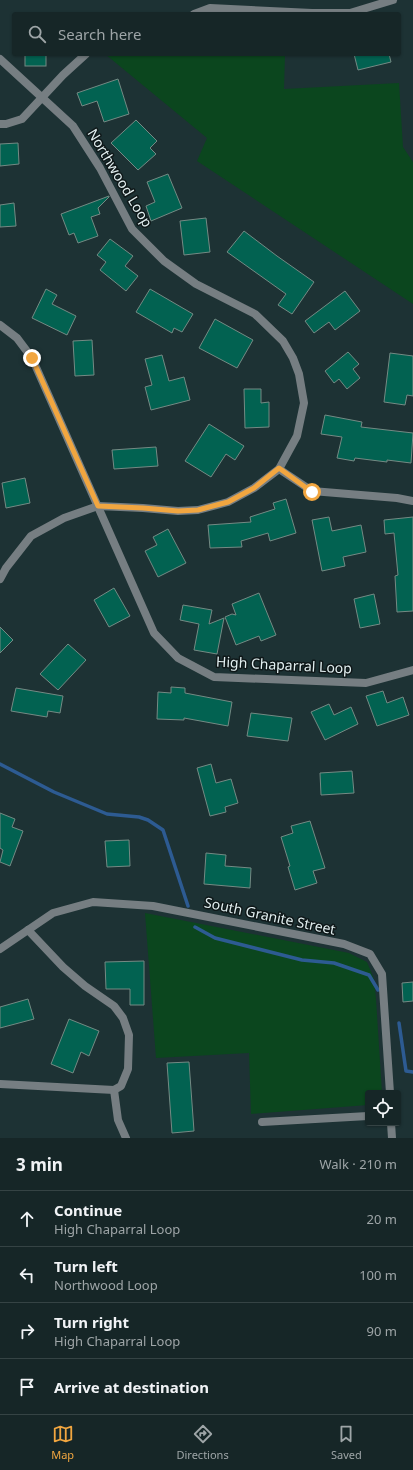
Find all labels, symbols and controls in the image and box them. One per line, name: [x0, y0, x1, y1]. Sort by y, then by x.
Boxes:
search box: [12, 12, 401, 56]
icon: search: [26, 23, 48, 45]
text: Search here: [58, 24, 141, 44]
street label: Northwood Loop: [84, 125, 157, 231]
route end: [23, 349, 41, 367]
route start: [303, 483, 321, 501]
street label: High Chaparral Loop: [216, 651, 352, 678]
street label: South Granite Street: [203, 892, 337, 939]
map controls: [365, 1090, 401, 1126]
button: locate: [365, 1090, 401, 1126]
text: 3 min: [16, 1153, 63, 1176]
text: Walk · 210 m: [319, 1155, 397, 1173]
text: Continue: [54, 1200, 122, 1220]
icon: ahead: [16, 1208, 38, 1230]
text: 20 m: [367, 1210, 397, 1228]
text: High Chaparral Loop: [54, 1220, 180, 1238]
text: Turn left: [54, 1256, 118, 1276]
icon: left: [16, 1264, 38, 1286]
text: 100 m: [359, 1266, 397, 1284]
text: Northwood Loop: [54, 1276, 158, 1294]
text: Turn right: [54, 1312, 129, 1332]
icon: right: [16, 1320, 38, 1342]
text: 90 m: [367, 1322, 397, 1340]
text: High Chaparral Loop: [54, 1332, 180, 1350]
icon: arrive: [16, 1376, 38, 1398]
text: Arrive at destination: [54, 1377, 209, 1397]
tab: Map: [51, 1423, 74, 1462]
tab: Directions: [176, 1423, 229, 1462]
tab: Saved: [331, 1423, 362, 1462]

